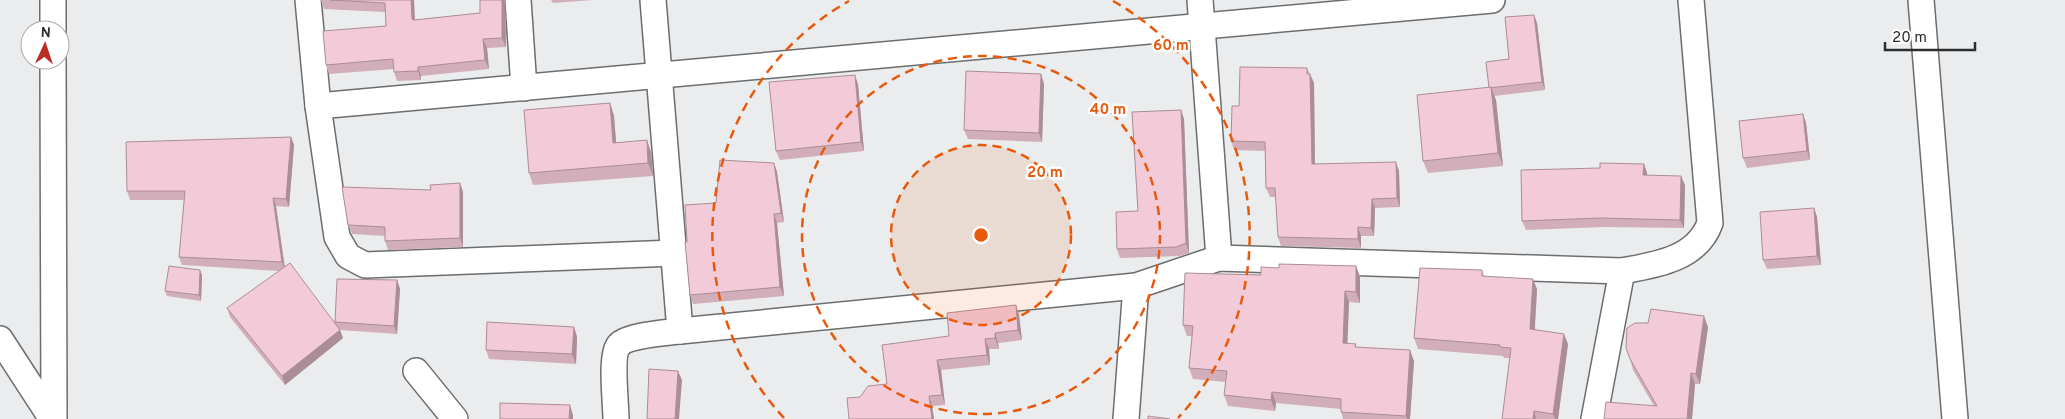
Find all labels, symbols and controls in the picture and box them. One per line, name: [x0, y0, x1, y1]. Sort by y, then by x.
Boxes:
north arrow: [20, 20, 70, 70]
scale bar: [1885, 20, 1975, 52]
text: N: [40, 25, 51, 42]
text: 20 m: [1892, 29, 1927, 48]
text: 60 m: [1153, 37, 1189, 56]
text: 40 m: [1090, 101, 1126, 120]
text: 20 m: [1027, 164, 1063, 183]
centre of rings: [972, 226, 990, 244]

